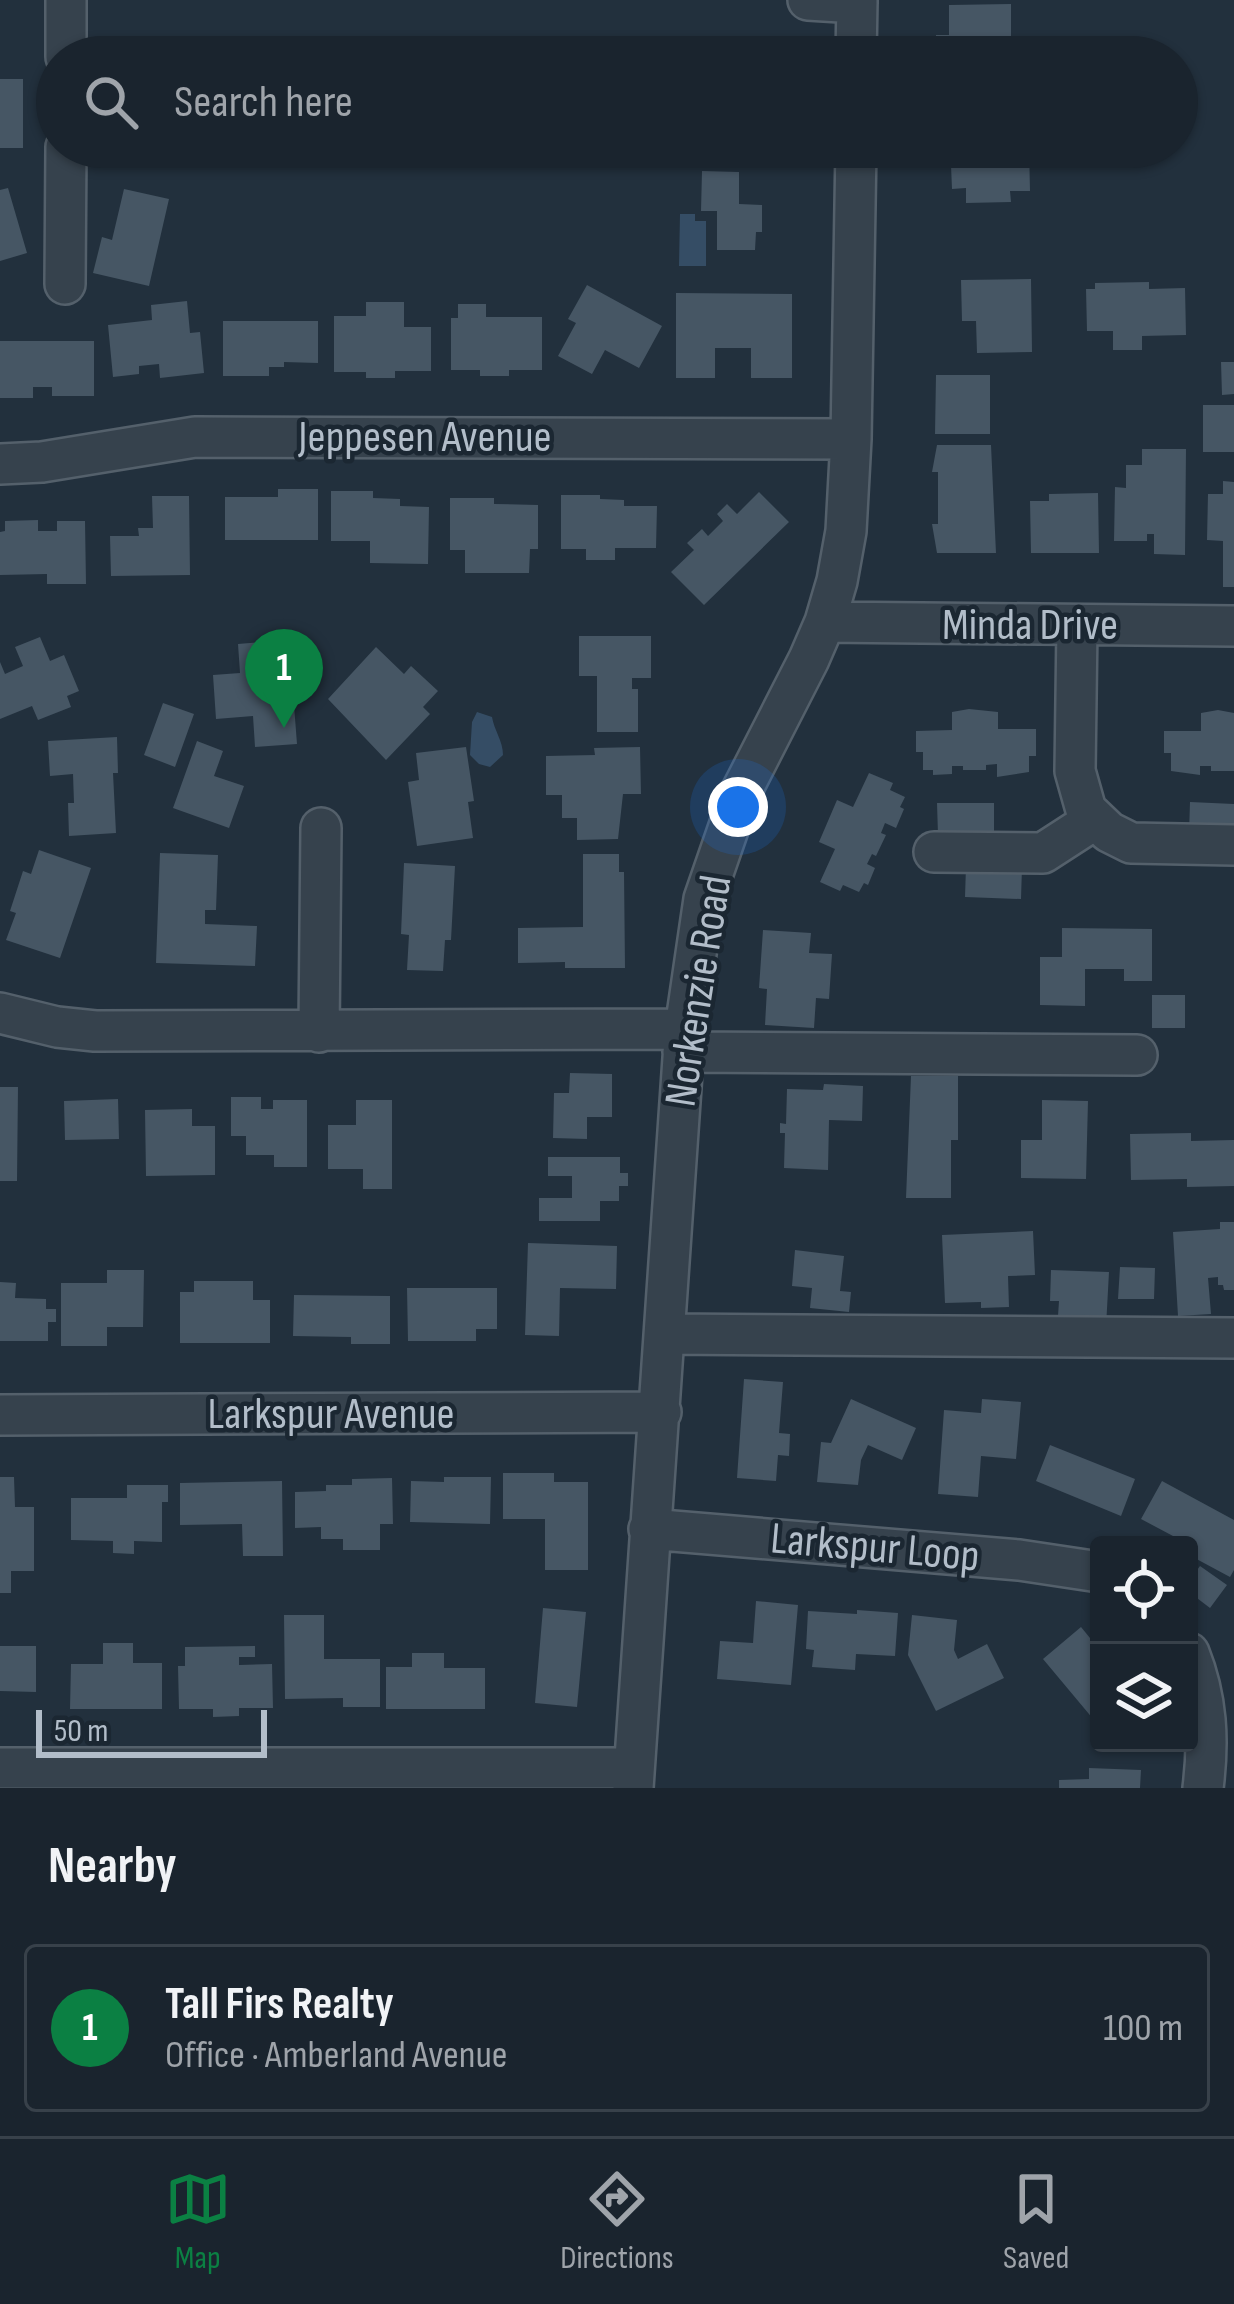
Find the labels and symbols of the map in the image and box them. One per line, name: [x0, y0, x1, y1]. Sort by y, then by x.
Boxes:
street label: Jeppesen Avenue: [297, 410, 552, 465]
street label: Minda Drive: [942, 598, 1118, 653]
pin: 1: [245, 629, 323, 728]
your location: [708, 777, 768, 837]
street label: Norkenzie Road: [654, 872, 744, 1110]
street label: Larkspur Avenue: [207, 1387, 455, 1442]
street label: Larkspur Loop: [768, 1511, 982, 1585]
scale bar: [36, 1704, 267, 1757]

